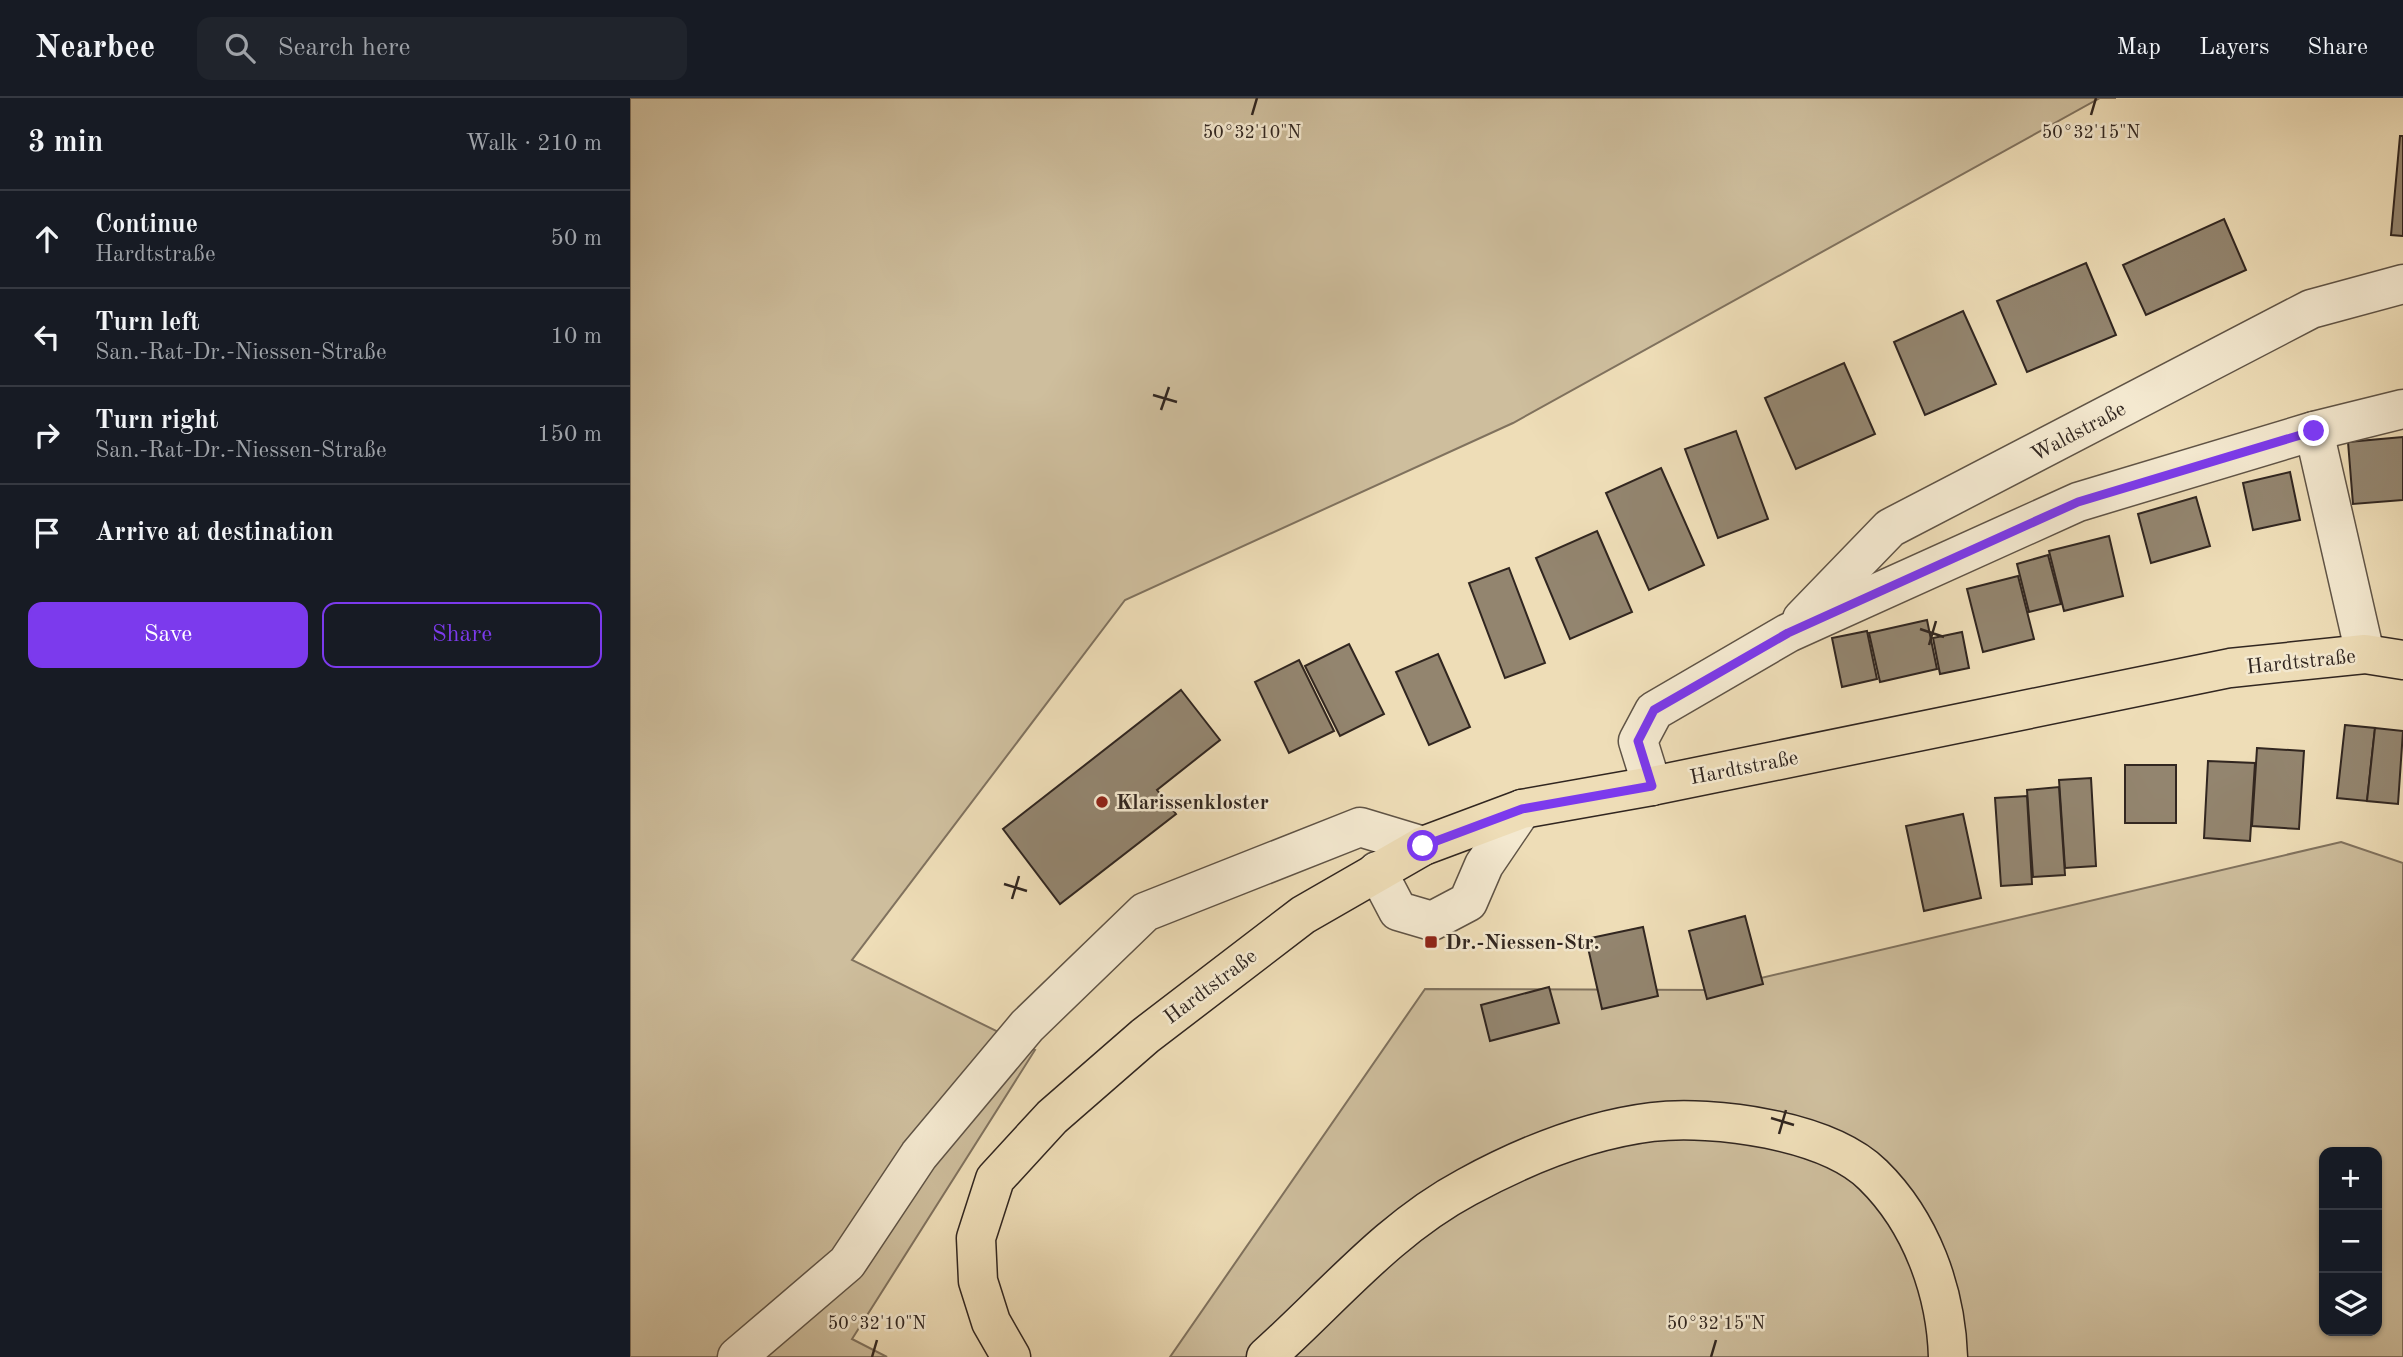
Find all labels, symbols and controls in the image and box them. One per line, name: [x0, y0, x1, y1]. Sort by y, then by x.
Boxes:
search box: [197, 17, 687, 80]
icon: search: [221, 29, 259, 67]
text: Nearbee: [35, 32, 155, 65]
text: Search here: [277, 35, 411, 61]
text: Map: [2117, 36, 2161, 60]
text: Layers: [2199, 36, 2269, 60]
text: Share: [2307, 36, 2368, 60]
text: 50°32'10"N: [1203, 124, 1301, 142]
text: 50°32'15"N: [2042, 124, 2140, 142]
text: 3 min: [28, 128, 103, 158]
text: Walk · 210 m: [466, 132, 602, 155]
text: Continue: [95, 212, 198, 238]
icon: ahead: [28, 220, 66, 258]
text: 50 m: [551, 227, 602, 250]
text: Hardtstraße: [95, 243, 215, 266]
text: Turn left: [95, 310, 200, 336]
icon: left: [28, 318, 66, 356]
text: 10 m: [551, 325, 602, 348]
text: San.-Rat-Dr.-Niessen-Straße: [95, 341, 386, 364]
street label: Waldstraße: [2028, 399, 2130, 466]
text: Turn right: [95, 408, 218, 434]
route end: [2298, 415, 2329, 446]
icon: right: [28, 416, 66, 454]
text: 150 m: [537, 423, 602, 446]
text: San.-Rat-Dr.-Niessen-Straße: [95, 439, 386, 462]
icon: arrive: [28, 514, 66, 552]
text: Arrive at destination: [95, 520, 334, 546]
button: Save: [28, 602, 308, 668]
button: Share: [322, 602, 602, 668]
street label: Hardtstraße: [2245, 646, 2357, 679]
street label: Hardtstraße: [1688, 748, 1800, 789]
place label: Klarissenkloster: [1116, 793, 1269, 814]
marker: Klarissenkloster: [1094, 794, 1110, 810]
route start: [1407, 830, 1438, 861]
place label: Dr.-Niessen-Str.: [1445, 933, 1600, 954]
marker: Dr.-Niessen-Str.: [1423, 934, 1439, 950]
street label: Hardtstraße: [1161, 946, 1261, 1029]
map controls: [2319, 1147, 2382, 1336]
button: +: [2319, 1147, 2382, 1210]
button: −: [2319, 1210, 2382, 1273]
button: layers: [2319, 1273, 2382, 1336]
text: 50°32'10"N: [828, 1315, 926, 1333]
text: 50°32'15"N: [1667, 1315, 1765, 1333]

